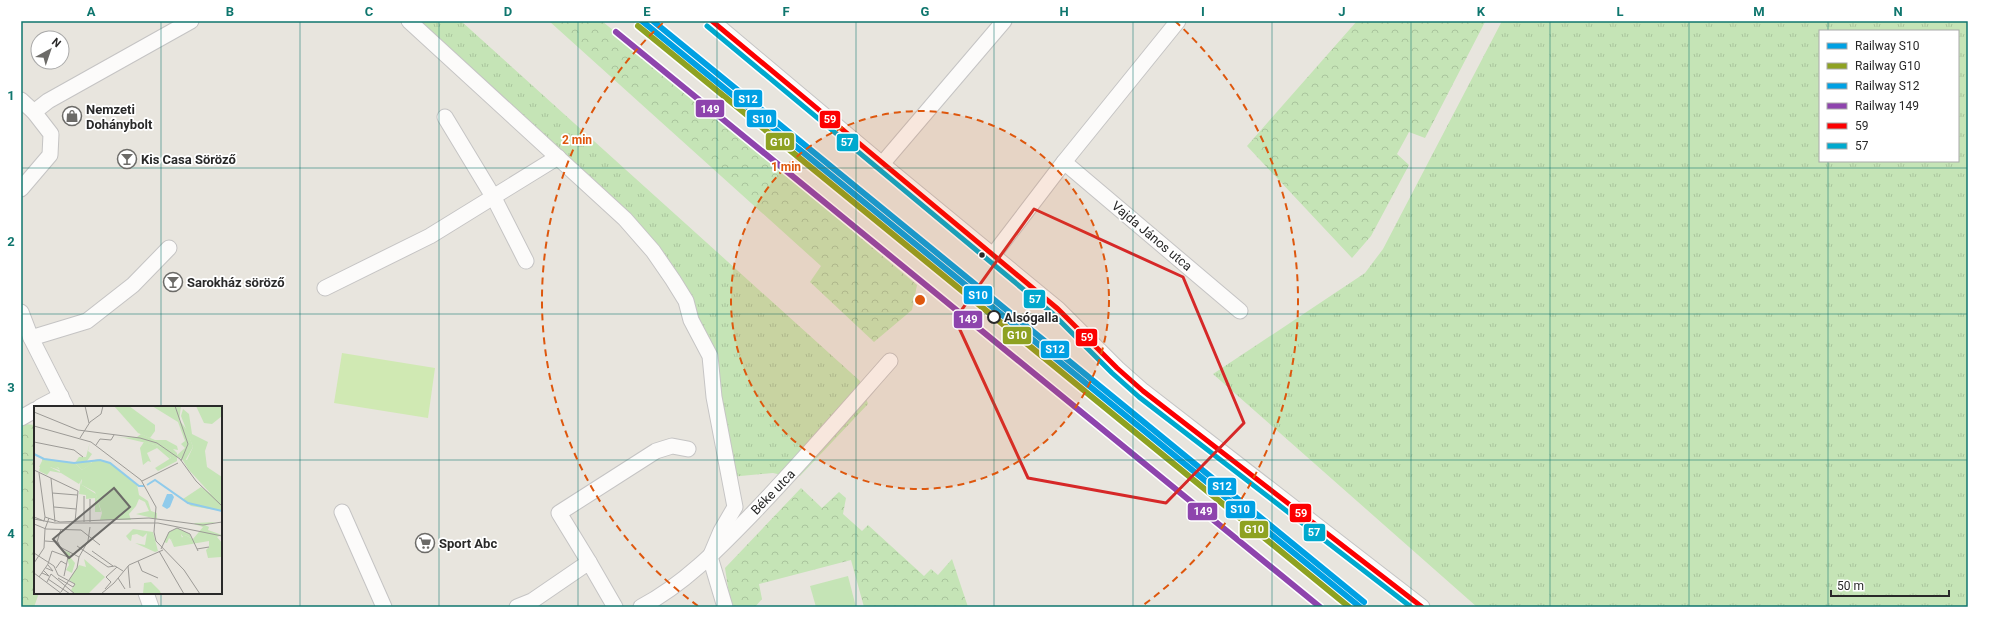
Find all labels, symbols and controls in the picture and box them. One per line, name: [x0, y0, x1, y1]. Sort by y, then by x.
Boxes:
text: A: [87, 4, 96, 19]
text: B: [226, 4, 234, 19]
text: C: [365, 4, 374, 19]
text: D: [504, 4, 512, 19]
text: E: [643, 4, 651, 19]
text: F: [782, 4, 790, 19]
text: G: [921, 4, 930, 19]
text: H: [1059, 4, 1069, 19]
text: I: [1201, 4, 1205, 19]
text: J: [1338, 4, 1346, 19]
text: K: [1477, 4, 1486, 19]
text: L: [1616, 4, 1624, 19]
text: M: [1753, 4, 1765, 19]
text: N: [1893, 4, 1903, 19]
north arrow: [30, 30, 70, 70]
legend: [1819, 30, 1959, 162]
text: N: [49, 35, 63, 50]
text: Railway S10: [1855, 39, 1920, 53]
text: Railway G10: [1855, 59, 1921, 73]
text: Railway S12: [1855, 79, 1920, 93]
text: 1: [7, 88, 15, 103]
line badge: S12: [733, 89, 763, 108]
text: S12: [738, 93, 758, 106]
line badge: 149: [695, 99, 725, 118]
text: Railway 149: [1855, 99, 1919, 113]
place label: Nemzeti Dohánybolt: [86, 102, 153, 132]
text: 149: [701, 103, 719, 116]
shop icon: Nemzeti Dohánybolt: [61, 105, 83, 127]
line badge: S10: [746, 109, 777, 128]
line badge: 59: [819, 110, 841, 129]
text: S10: [752, 113, 772, 126]
text: 59: [824, 113, 836, 126]
text: 59: [1855, 119, 1869, 133]
line badge: G10: [765, 132, 795, 151]
text: 2 min: [562, 133, 592, 147]
line badge: 57: [836, 133, 859, 152]
text: G10: [770, 136, 790, 149]
text: 57: [841, 136, 853, 149]
text: 57: [1855, 139, 1869, 153]
bar icon: Kis Casa Söröző: [116, 148, 138, 170]
place label: Kis Casa Söröző: [141, 152, 237, 167]
text: 1 min: [771, 160, 801, 174]
street label: Vajda János utca: [1109, 198, 1195, 274]
text: 2: [7, 234, 15, 249]
unlabelled marker: [977, 250, 987, 260]
bar icon: Sarokház söröző: [162, 271, 184, 293]
place label: Sarokház söröző: [187, 275, 285, 290]
line badge: S10: [963, 285, 993, 305]
text: S10: [968, 289, 988, 302]
line badge: 57: [1023, 289, 1046, 309]
centre of rings: [913, 293, 927, 307]
text: 57: [1029, 293, 1041, 306]
line badge: 149: [953, 310, 983, 329]
marker: Alsógalla: [987, 310, 1001, 324]
place label: Alsógalla: [1004, 310, 1058, 325]
text: 149: [959, 313, 977, 326]
line badge: G10: [1002, 326, 1032, 345]
line badge: 59: [1075, 328, 1098, 347]
text: G10: [1007, 329, 1027, 342]
text: 59: [1081, 331, 1093, 344]
line badge: S12: [1040, 340, 1070, 359]
text: S12: [1045, 343, 1065, 356]
text: 3: [7, 380, 15, 395]
inset map: [34, 406, 222, 594]
street label: Béke utca: [748, 466, 798, 518]
line badge: S12: [1207, 477, 1237, 496]
text: S12: [1212, 480, 1232, 493]
line badge: S10: [1225, 500, 1256, 519]
line badge: 149: [1187, 502, 1218, 521]
text: S10: [1230, 503, 1250, 516]
line badge: 59: [1289, 503, 1312, 523]
text: 149: [1194, 505, 1212, 518]
text: 59: [1295, 507, 1307, 520]
line badge: G10: [1239, 520, 1269, 539]
text: G10: [1244, 523, 1264, 536]
line badge: 57: [1303, 523, 1326, 542]
text: 4: [7, 526, 15, 541]
text: 57: [1308, 526, 1320, 539]
supermarket icon: Sport Abc: [414, 532, 436, 554]
place label: Sport Abc: [439, 536, 497, 551]
scale bar: [1831, 572, 1949, 598]
text: 50 m: [1837, 579, 1864, 593]

